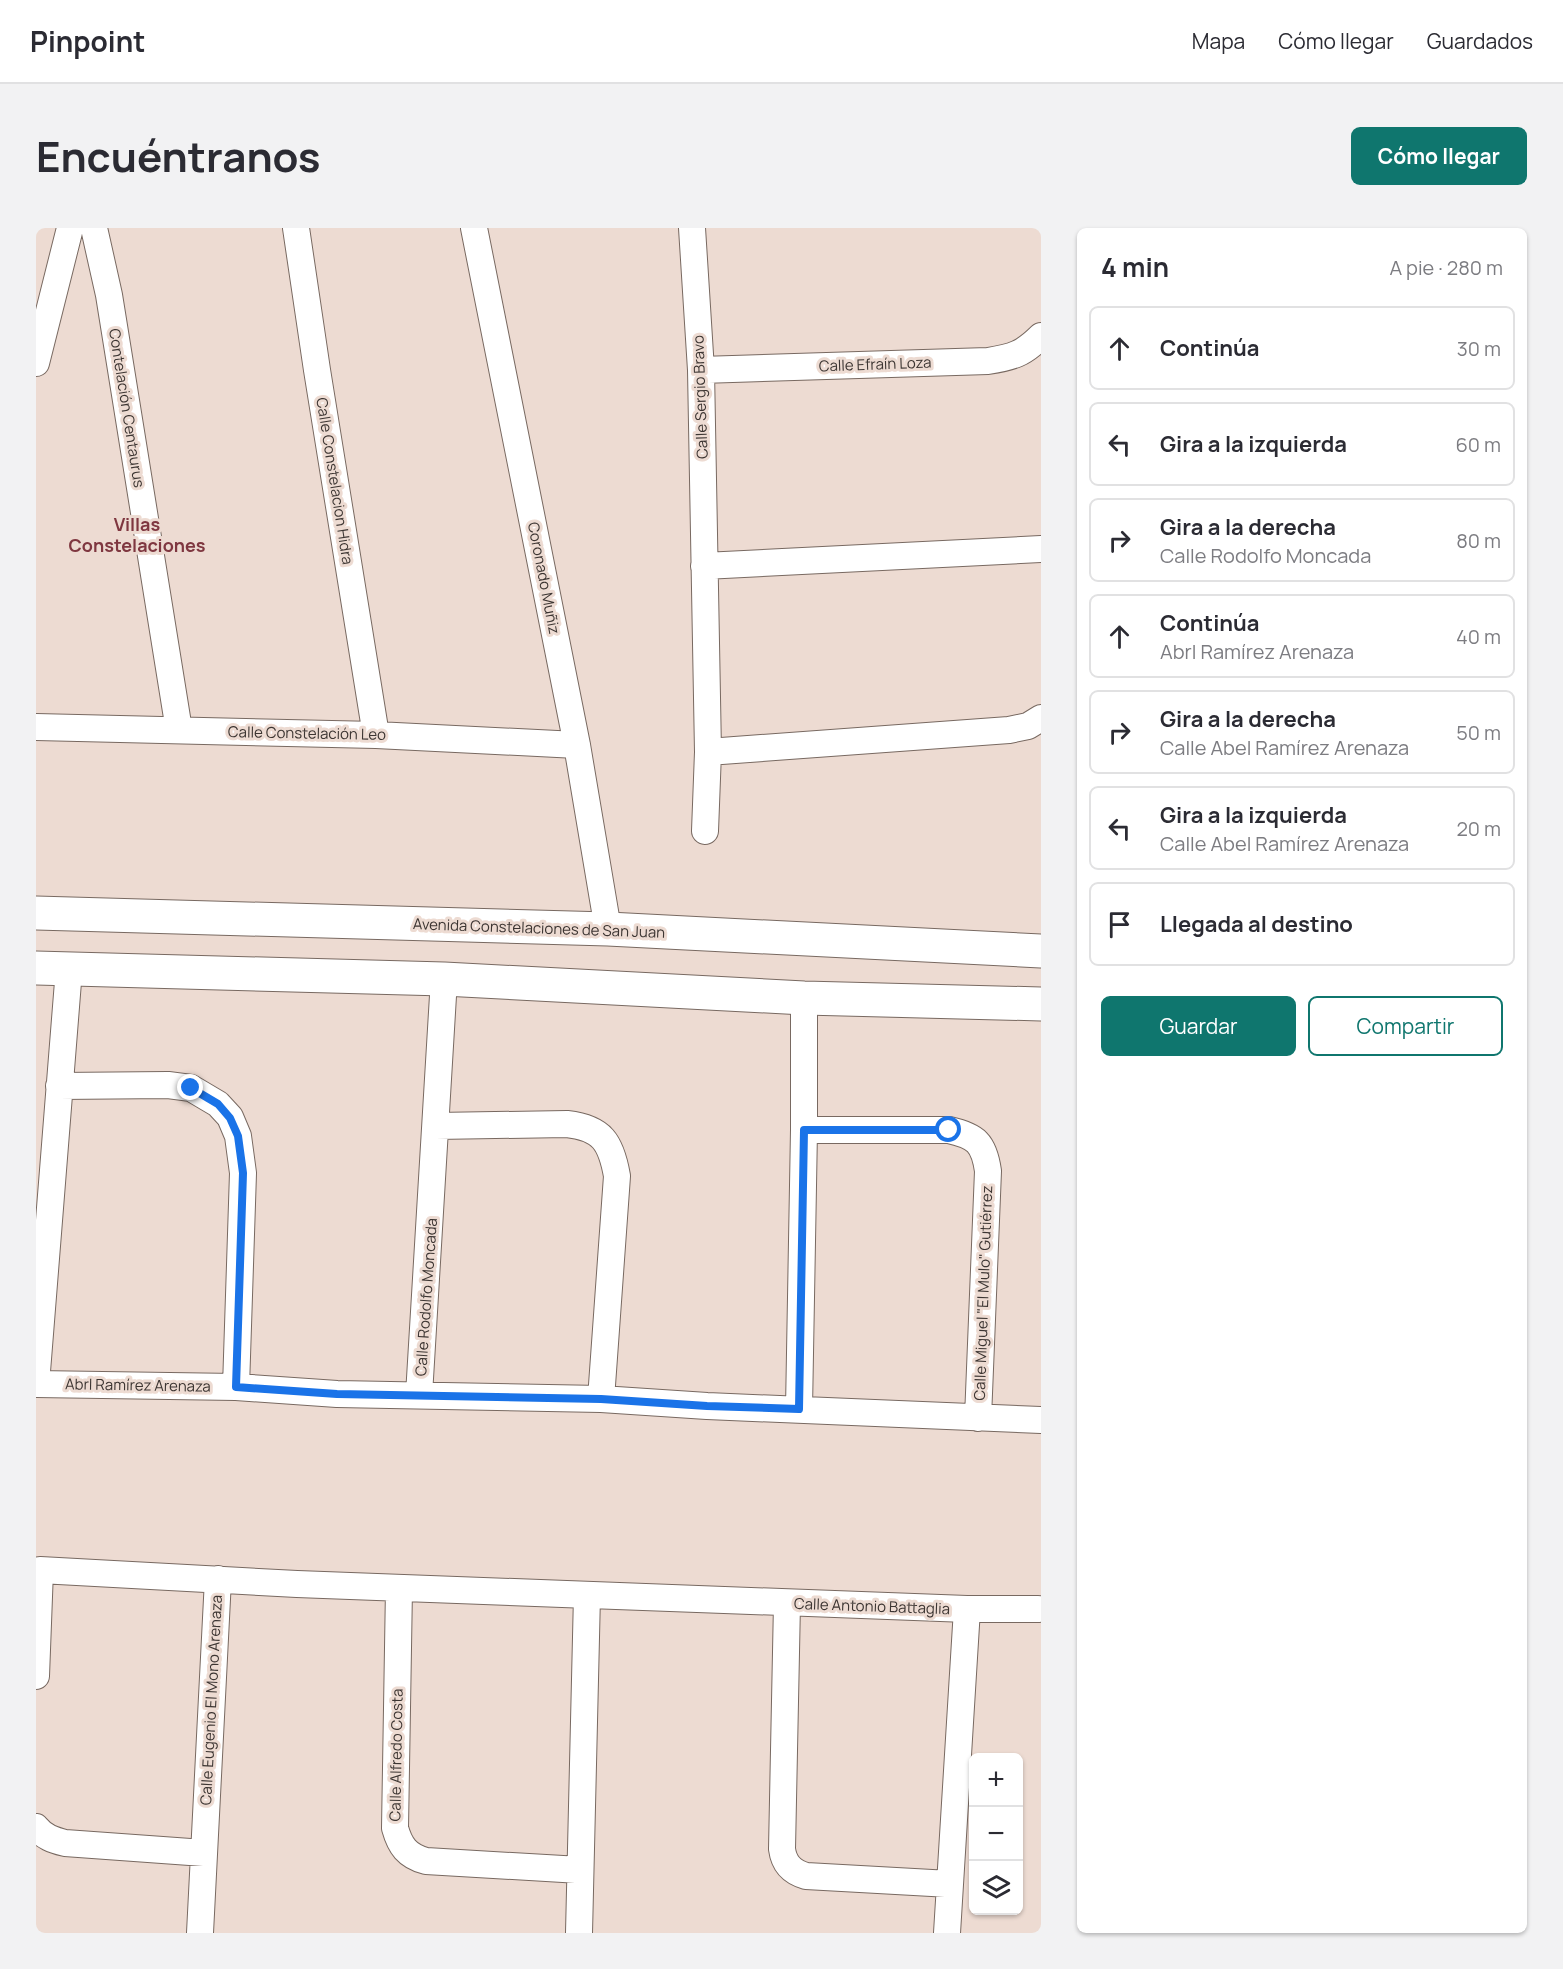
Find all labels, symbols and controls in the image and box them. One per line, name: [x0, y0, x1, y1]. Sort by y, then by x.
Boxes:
text: Pinpoint: [30, 22, 145, 60]
text: Mapa: [1192, 27, 1245, 55]
text: Cómo llegar: [1278, 27, 1394, 55]
text: Guardados: [1427, 27, 1533, 55]
text: Encuéntranos: [36, 127, 321, 185]
button: Cómo llegar: [1351, 127, 1527, 185]
text: 4 min: [1101, 249, 1169, 285]
text: A pie · 280 m: [1389, 254, 1503, 281]
street label: Contelación Centaurus: [104, 327, 150, 489]
icon: ahead: [1103, 332, 1136, 365]
text: Continúa: [1160, 333, 1260, 363]
street label: Calle Sergio Bravo: [687, 335, 713, 459]
text: 30 m: [1457, 335, 1501, 362]
street label: Calle Efraín Loza: [818, 352, 932, 376]
street label: Calle Constelacion Hidra: [311, 396, 359, 566]
icon: left: [1103, 428, 1136, 461]
text: Gira a la izquierda: [1160, 429, 1347, 459]
text: 60 m: [1455, 431, 1501, 458]
district label: Villas Constelaciones: [69, 512, 206, 557]
text: Gira a la derecha: [1160, 512, 1336, 542]
street label: Coronado Muñiz: [523, 520, 565, 636]
icon: right: [1103, 524, 1136, 557]
text: 80 m: [1456, 527, 1501, 554]
text: Calle Rodolfo Moncada: [1160, 542, 1371, 569]
text: Continúa: [1160, 608, 1260, 638]
icon: ahead: [1103, 620, 1136, 653]
text: 40 m: [1456, 623, 1501, 650]
text: Abrl Ramírez Arenaza: [1160, 638, 1354, 665]
text: Gira a la derecha: [1160, 704, 1336, 734]
icon: right: [1103, 716, 1136, 749]
text: 50 m: [1456, 719, 1501, 746]
street label: Calle Constelación Leo: [228, 721, 386, 745]
text: Calle Abel Ramírez Arenaza: [1160, 734, 1409, 761]
text: Gira a la izquierda: [1160, 800, 1347, 830]
icon: left: [1103, 812, 1136, 845]
text: 20 m: [1456, 815, 1501, 842]
text: Calle Abel Ramírez Arenaza: [1160, 830, 1409, 857]
icon: arrive: [1103, 908, 1136, 941]
text: Llegada al destino: [1160, 909, 1353, 939]
street label: Avenida Constelaciones de San Juan: [413, 913, 666, 943]
button: Guardar: [1101, 996, 1296, 1056]
button: Compartir: [1308, 996, 1503, 1056]
route end: [177, 1074, 203, 1100]
route start: [935, 1116, 961, 1142]
street label: Calle Miguel "El Mulo" Gutiérrez: [969, 1185, 997, 1401]
street label: Calle Rodolfo Moncada: [410, 1217, 442, 1377]
street label: Abrl Ramírez Arenaza: [65, 1373, 211, 1397]
street label: Calle Antonio Battaglia: [794, 1593, 950, 1619]
street label: Calle Eugenio El Mono Arenaza: [195, 1594, 227, 1806]
street label: Calle Alfredo Costa: [384, 1688, 408, 1822]
map controls: [969, 1753, 1023, 1915]
button: +: [969, 1753, 1023, 1807]
button: −: [969, 1807, 1023, 1861]
button: layers: [969, 1861, 1023, 1915]

